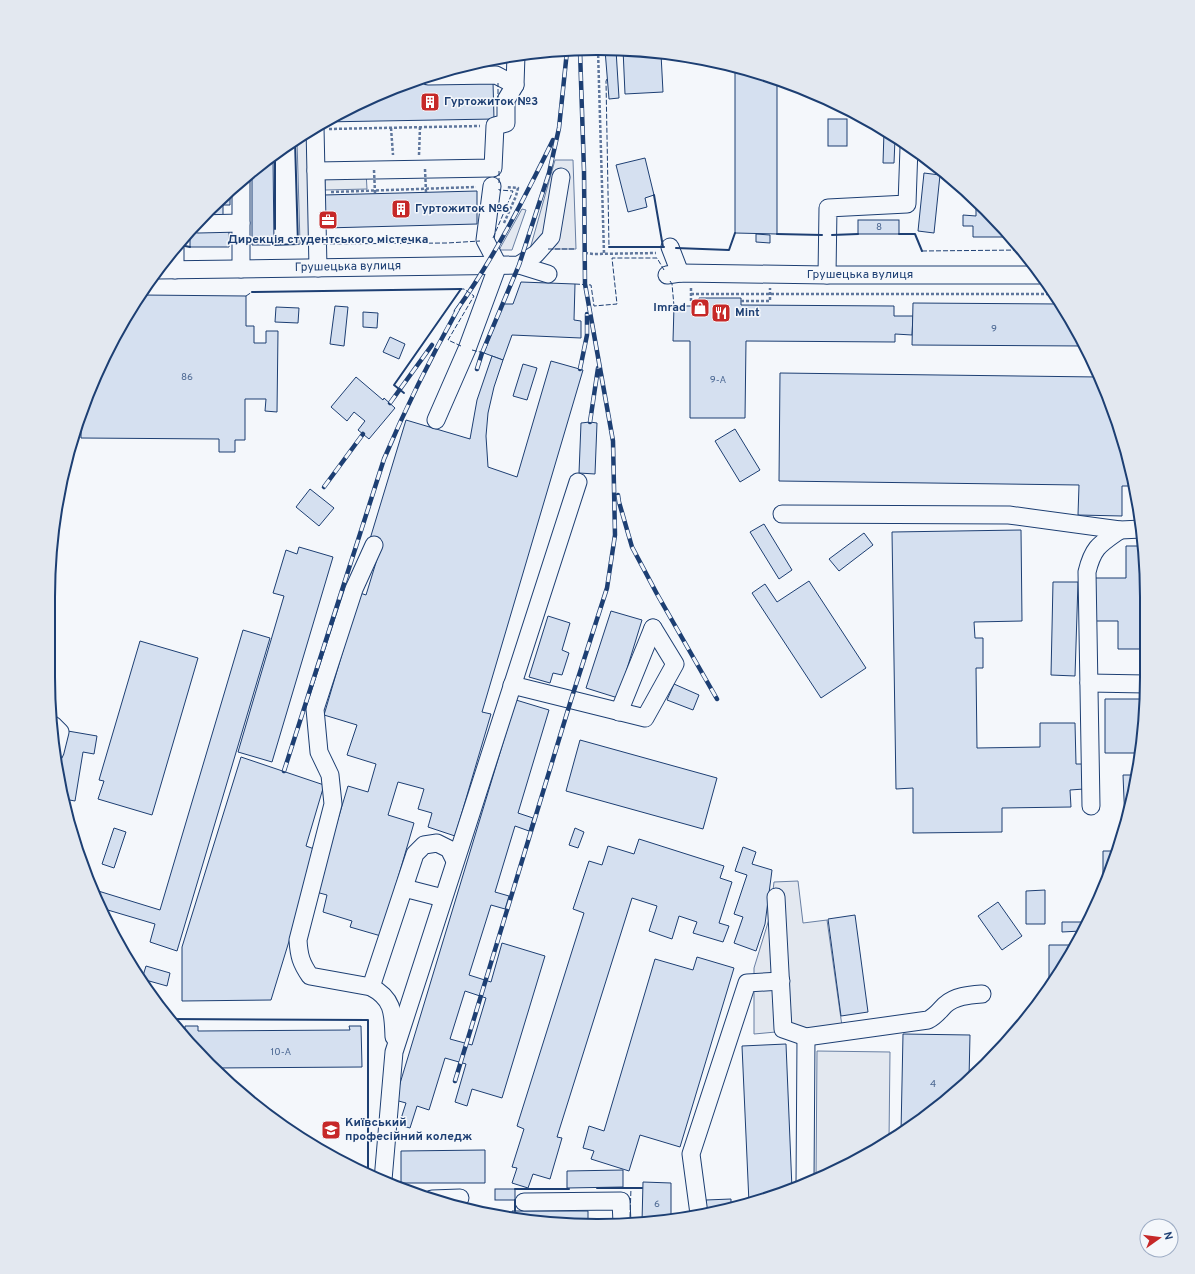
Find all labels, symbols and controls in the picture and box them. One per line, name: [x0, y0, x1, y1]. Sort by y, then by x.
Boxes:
building icon: Гуртожиток №3: [419, 91, 441, 113]
place label: Гуртожиток №3: [444, 94, 538, 110]
building icon: Гуртожиток №6: [390, 198, 412, 220]
place label: Гуртожиток №6: [415, 201, 509, 217]
office icon: Дирекція студентського містечка: [317, 209, 339, 231]
house number: 8: [876, 221, 882, 234]
place label: Дирекція студентського містечка: [228, 232, 428, 248]
street label: Грушецька вулиця: [295, 258, 401, 276]
street label: Грушецька вулиця: [807, 267, 913, 283]
shop icon: Imrad: [689, 297, 711, 319]
place label: Imrad: [653, 300, 686, 316]
restaurant icon: Mint: [710, 302, 732, 324]
place label: Mint: [735, 305, 760, 321]
house number: 9: [991, 323, 997, 336]
house number: 86: [181, 371, 193, 384]
house number: 9-А: [710, 374, 727, 387]
house number: 10-А: [271, 1046, 292, 1059]
house number: 4: [930, 1078, 936, 1091]
place label: Київський професійний коледж: [345, 1115, 472, 1145]
school or university icon: Київський професійний коледж: [320, 1119, 342, 1141]
house number: 6: [654, 1198, 660, 1211]
north arrow: [1139, 1218, 1179, 1258]
text: N: [1160, 1230, 1175, 1241]

